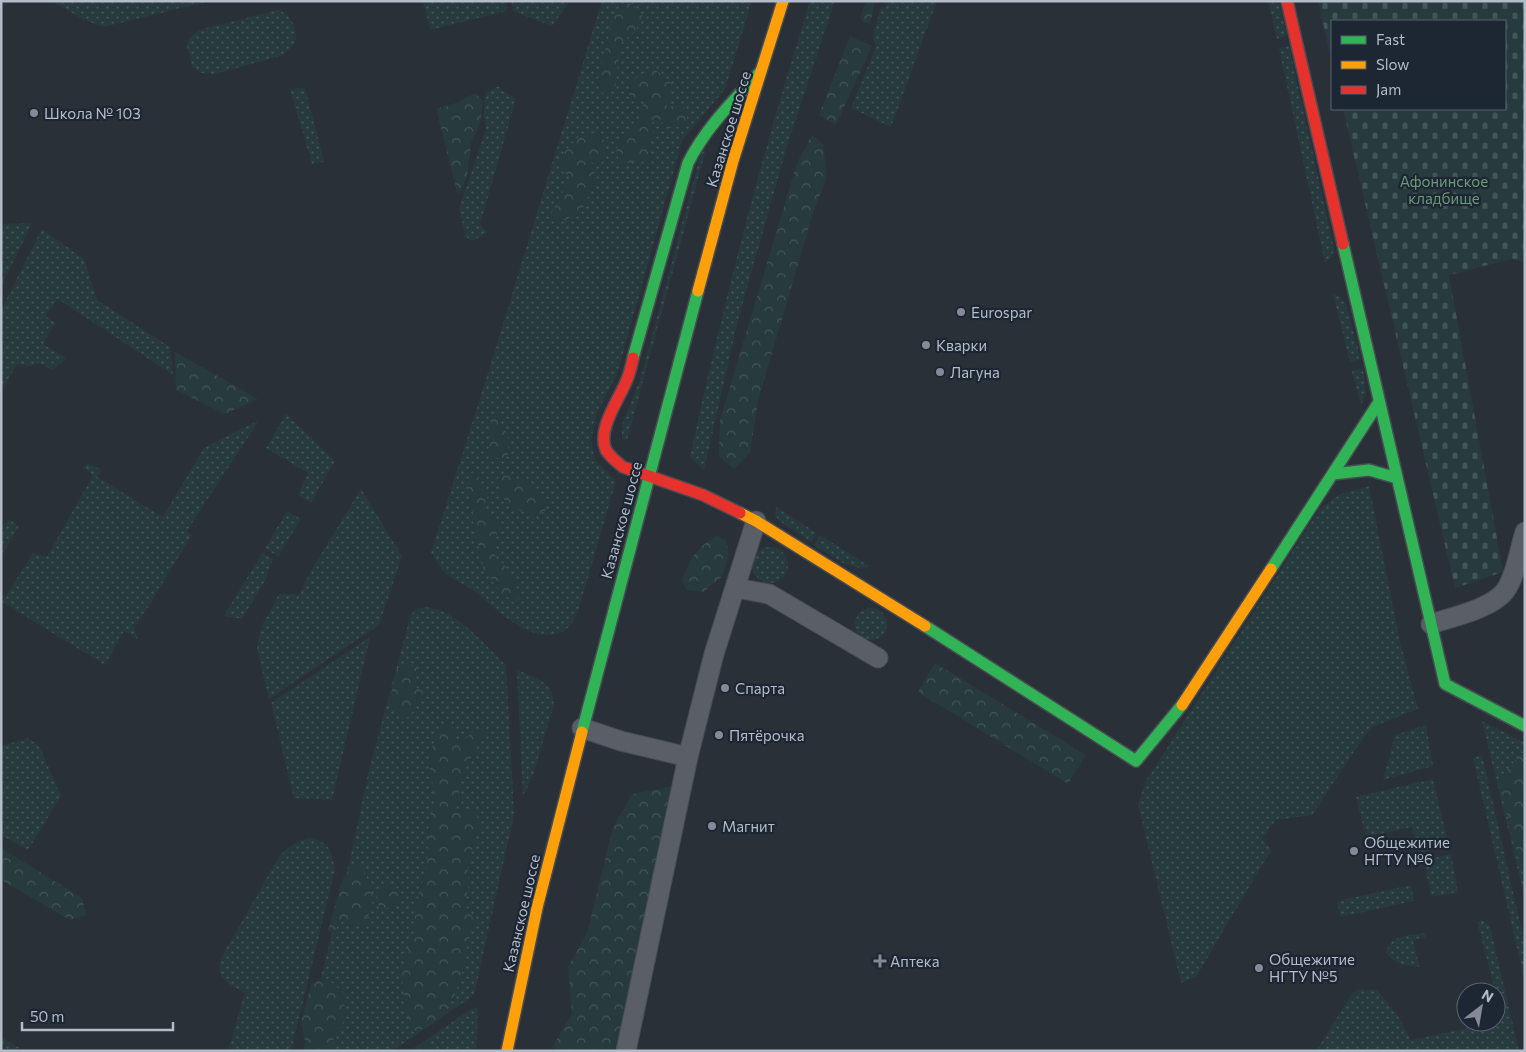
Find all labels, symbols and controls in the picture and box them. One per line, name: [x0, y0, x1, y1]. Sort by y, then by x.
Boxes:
legend: [1331, 20, 1506, 110]
text: Fast: [1376, 30, 1405, 48]
text: Slow: [1376, 55, 1409, 73]
street label: Казанское шоссе: [702, 69, 754, 189]
text: Jam: [1376, 80, 1401, 98]
place label: Школа № 103: [44, 104, 141, 122]
marker: Школа № 103: [28, 107, 40, 119]
park label: Афонинское кладбище: [1400, 172, 1488, 207]
place label: Eurospar: [971, 303, 1032, 321]
marker: Eurospar: [955, 306, 967, 318]
place label: Кварки: [936, 336, 987, 354]
marker: Кварки: [920, 339, 932, 351]
place label: Лагуна: [950, 363, 1000, 381]
marker: Лагуна: [934, 366, 946, 378]
street label: Казанское шоссе: [597, 459, 645, 580]
place label: Спарта: [735, 679, 785, 697]
marker: Спарта: [719, 682, 731, 694]
place label: Пятёрочка: [729, 726, 804, 744]
marker: Пятёрочка: [713, 729, 725, 741]
place label: Магнит: [722, 817, 775, 835]
marker: Магнит: [706, 820, 718, 832]
place label: Общежитие НГТУ №6: [1364, 833, 1450, 868]
marker: Общежитие НГТУ №6: [1348, 845, 1360, 857]
street label: Казанское шоссе: [499, 852, 543, 974]
place label: Общежитие НГТУ №5: [1269, 950, 1355, 985]
place label: Аптека: [890, 952, 940, 970]
marker: Аптека: [874, 955, 886, 967]
marker: Общежитие НГТУ №5: [1253, 962, 1265, 974]
north arrow: [1456, 982, 1506, 1032]
text: N: [1479, 985, 1497, 1005]
scale bar: [22, 1000, 174, 1032]
text: 50 m: [30, 1007, 64, 1025]

